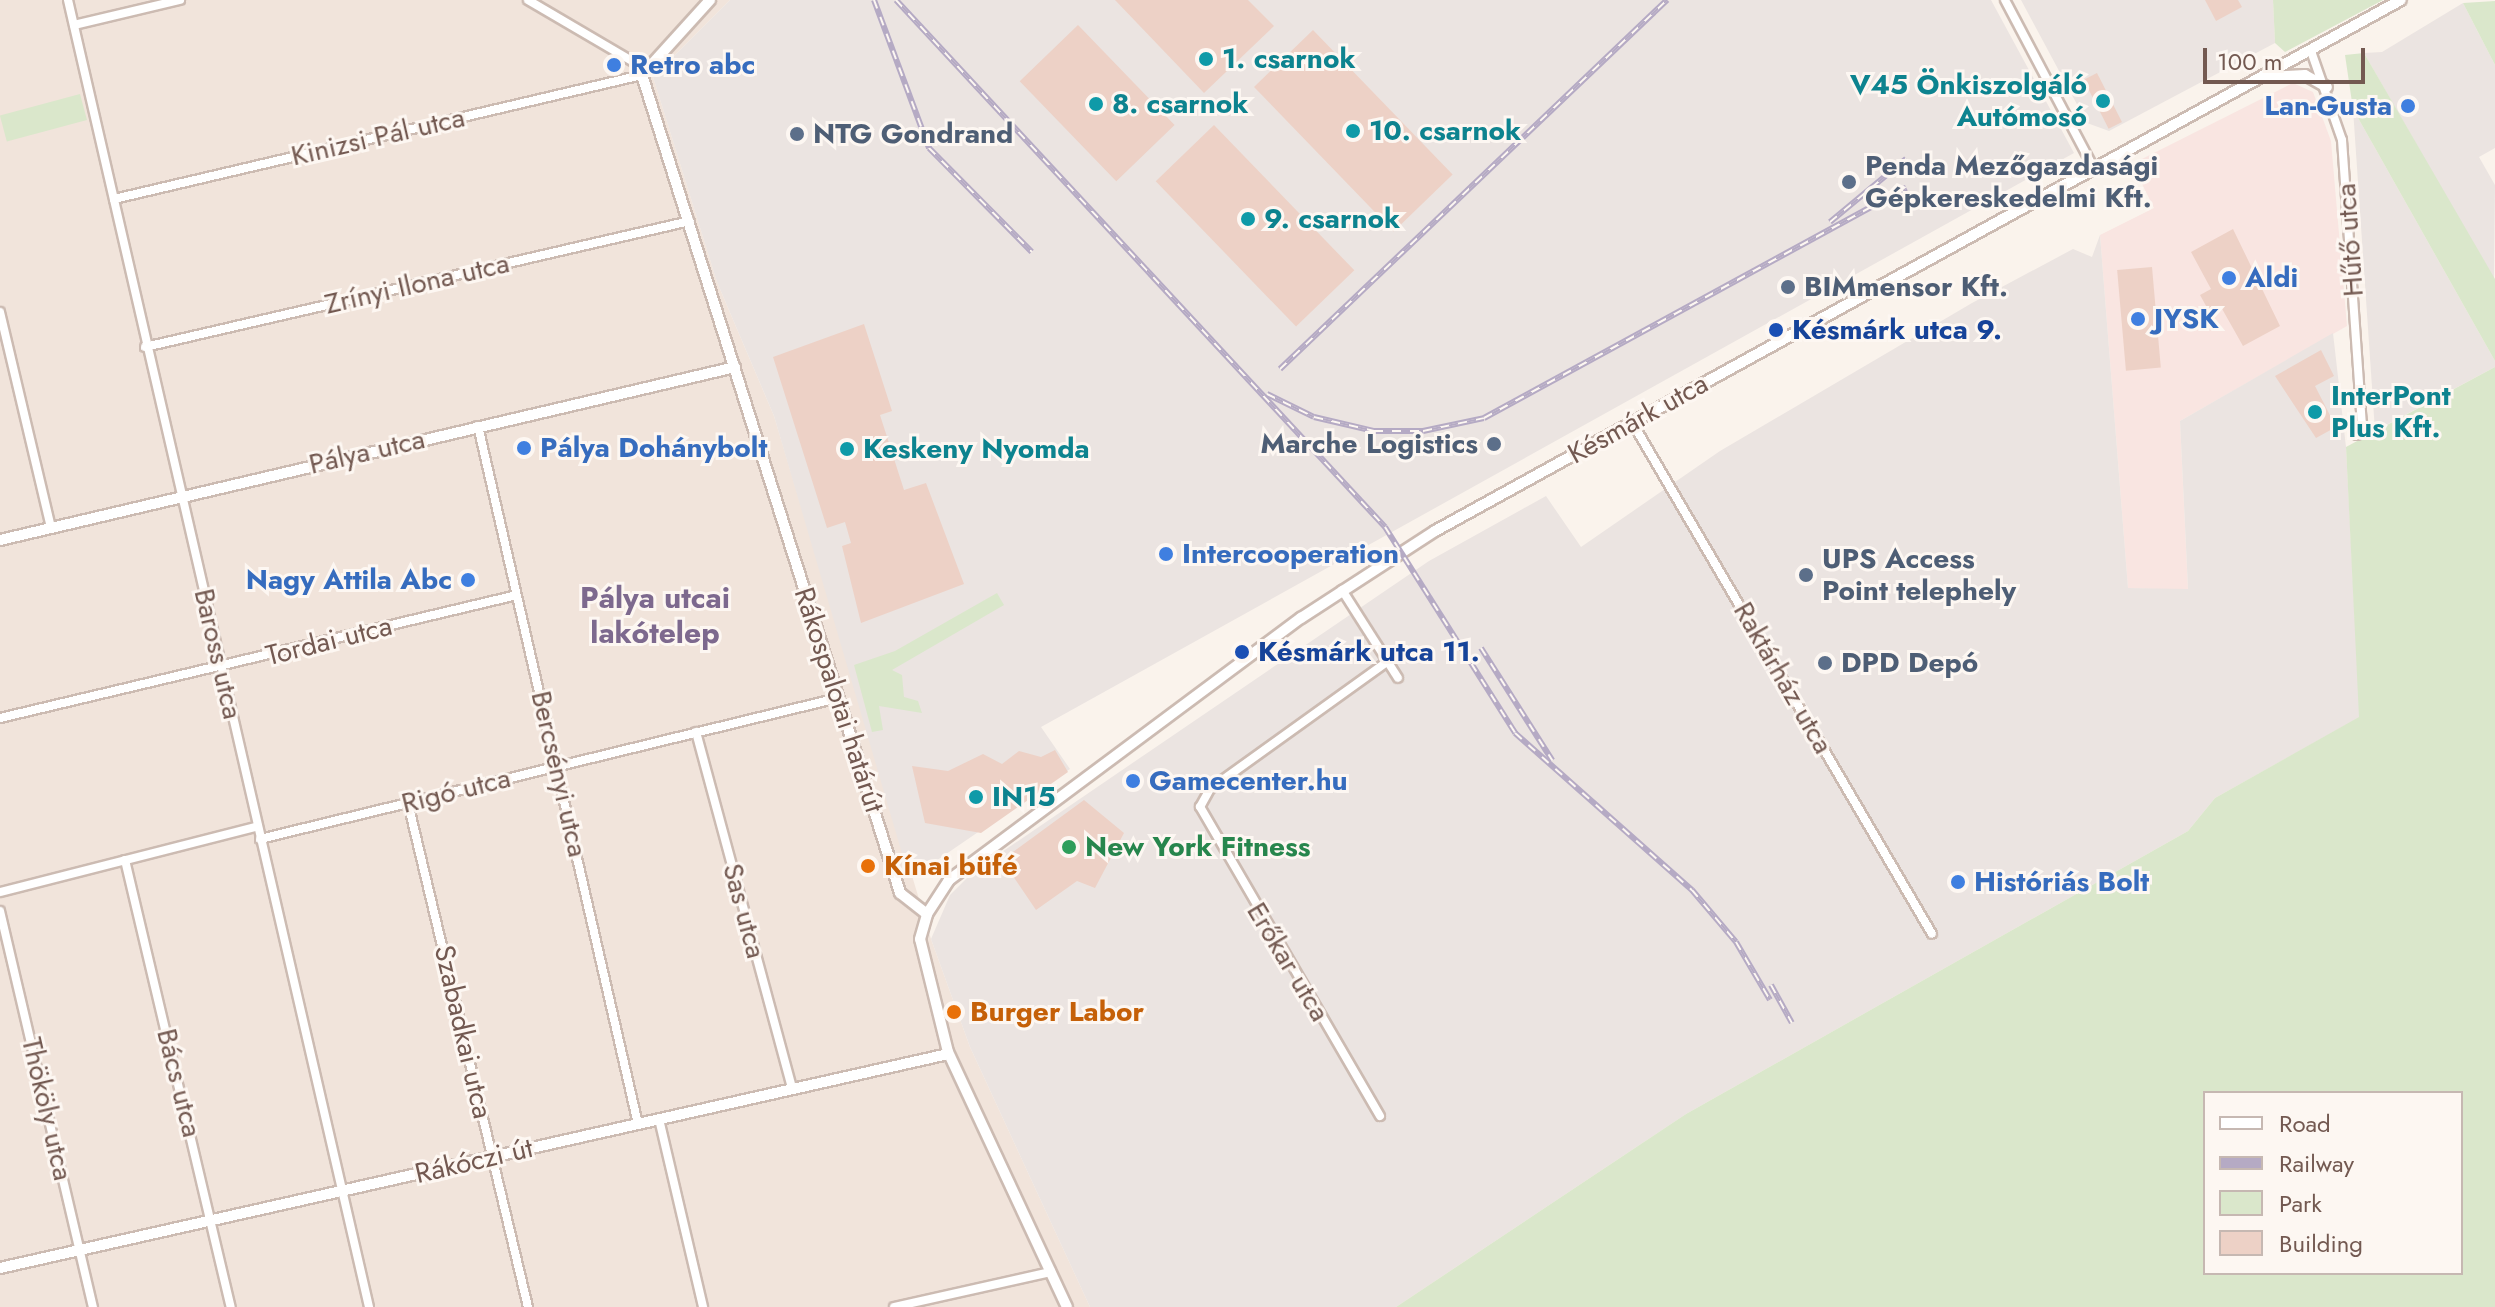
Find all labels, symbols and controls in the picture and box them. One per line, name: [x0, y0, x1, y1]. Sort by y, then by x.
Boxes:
scale bar: [2207, 32, 2369, 82]
place label: 1. csarnok: [1222, 42, 1356, 76]
text: 100 m: [2217, 44, 2283, 79]
place label: Retro abc: [630, 48, 755, 82]
marker: 1. csarnok: [1197, 50, 1215, 68]
marker: Retro abc: [605, 56, 623, 74]
place label: V45 Önkiszolgáló Autómosó: [1850, 68, 2087, 134]
place label: 8. csarnok: [1112, 87, 1249, 121]
place label: Lan-Gusta: [2264, 89, 2392, 123]
marker: V45 Önkiszolgáló Autómosó: [2094, 92, 2112, 110]
marker: 8. csarnok: [1087, 95, 1105, 113]
marker: Lan-Gusta: [2399, 97, 2417, 115]
street label: Kinizsi Pál utca: [288, 101, 468, 173]
place label: 10. csarnok: [1369, 114, 1521, 148]
place label: NTG Gondrand: [813, 117, 1013, 151]
marker: 10. csarnok: [1344, 122, 1362, 140]
marker: NTG Gondrand: [788, 125, 806, 143]
place label: Penda Mezőgazdasági Gépkereskedelmi Kft.: [1865, 149, 2158, 215]
marker: Penda Mezőgazdasági Gépkereskedelmi Kft.: [1840, 173, 1858, 191]
street label: Hűtő utca: [2329, 182, 2371, 298]
place label: 9. csarnok: [1264, 202, 1400, 236]
marker: 9. csarnok: [1239, 210, 1257, 228]
street label: Zrínyi Ilona utca: [322, 246, 512, 322]
place label: Aldi: [2245, 261, 2298, 295]
marker: Aldi: [2220, 269, 2238, 287]
place label: BIMmensor Kft.: [1804, 270, 2008, 304]
marker: BIMmensor Kft.: [1779, 278, 1797, 296]
place label: JYSK: [2154, 302, 2219, 336]
marker: JYSK: [2129, 310, 2147, 328]
place label: Késmárk utca 9.: [1792, 313, 2002, 347]
marker: Késmárk utca 9.: [1767, 321, 1785, 339]
street label: Késmárk utca: [1562, 367, 1714, 471]
place label: InterPont Plus Kft.: [2331, 379, 2451, 445]
marker: InterPont Plus Kft.: [2306, 403, 2324, 421]
street label: Pálya utca: [306, 422, 428, 482]
place label: Marche Logistics: [1261, 427, 1478, 461]
place label: Pálya Dohánybolt: [540, 431, 767, 465]
place label: Keskeny Nyomda: [863, 432, 1090, 466]
marker: Marche Logistics: [1485, 435, 1503, 453]
marker: Pálya Dohánybolt: [515, 439, 533, 457]
marker: Keskeny Nyomda: [838, 440, 856, 458]
place label: Intercooperation: [1182, 537, 1399, 571]
place label: UPS Access Point telephely: [1822, 542, 2016, 608]
marker: Intercooperation: [1157, 545, 1175, 563]
place label: Nagy Attila Abc: [246, 563, 452, 597]
marker: UPS Access Point telephely: [1797, 566, 1815, 584]
marker: Nagy Attila Abc: [459, 571, 477, 589]
district label: Pálya utcai lakótelep: [580, 580, 730, 650]
street label: Rákospalotai határút: [787, 583, 891, 817]
street label: Baross utca: [187, 586, 249, 722]
street label: Raktárház utca: [1726, 596, 1840, 760]
street label: Tordai utca: [263, 609, 395, 673]
place label: Késmárk utca 11.: [1258, 635, 1480, 669]
marker: Késmárk utca 11.: [1233, 643, 1251, 661]
place label: DPD Depó: [1841, 646, 1978, 680]
marker: DPD Depó: [1816, 654, 1834, 672]
street label: Bercsényi utca: [524, 688, 594, 860]
street label: Rigó utca: [398, 761, 514, 821]
place label: Gamecenter.hu: [1149, 764, 1348, 798]
marker: Gamecenter.hu: [1124, 772, 1142, 790]
place label: IN15: [992, 780, 1056, 814]
marker: IN15: [967, 788, 985, 806]
place label: New York Fitness: [1085, 830, 1311, 864]
marker: New York Fitness: [1060, 838, 1078, 856]
place label: Kínai büfé: [884, 849, 1018, 883]
marker: Kínai büfé: [859, 857, 877, 875]
street label: Sas utca: [715, 860, 773, 962]
place label: Históriás Bolt: [1974, 865, 2149, 899]
marker: Históriás Bolt: [1949, 873, 1967, 891]
street label: Erőkar utca: [1240, 897, 1336, 1027]
street label: Szabadkai utca: [427, 942, 499, 1122]
place label: Burger Labor: [970, 995, 1144, 1029]
marker: Burger Labor: [945, 1003, 963, 1021]
street label: Bács utca: [149, 1025, 209, 1141]
street label: Thököly utca: [14, 1034, 80, 1184]
legend: [2203, 1091, 2463, 1275]
text: Road: [2279, 1106, 2331, 1141]
street label: Rákóczi út: [412, 1131, 536, 1191]
text: Railway: [2279, 1146, 2354, 1181]
text: Park: [2279, 1186, 2322, 1221]
text: Building: [2279, 1226, 2363, 1261]

